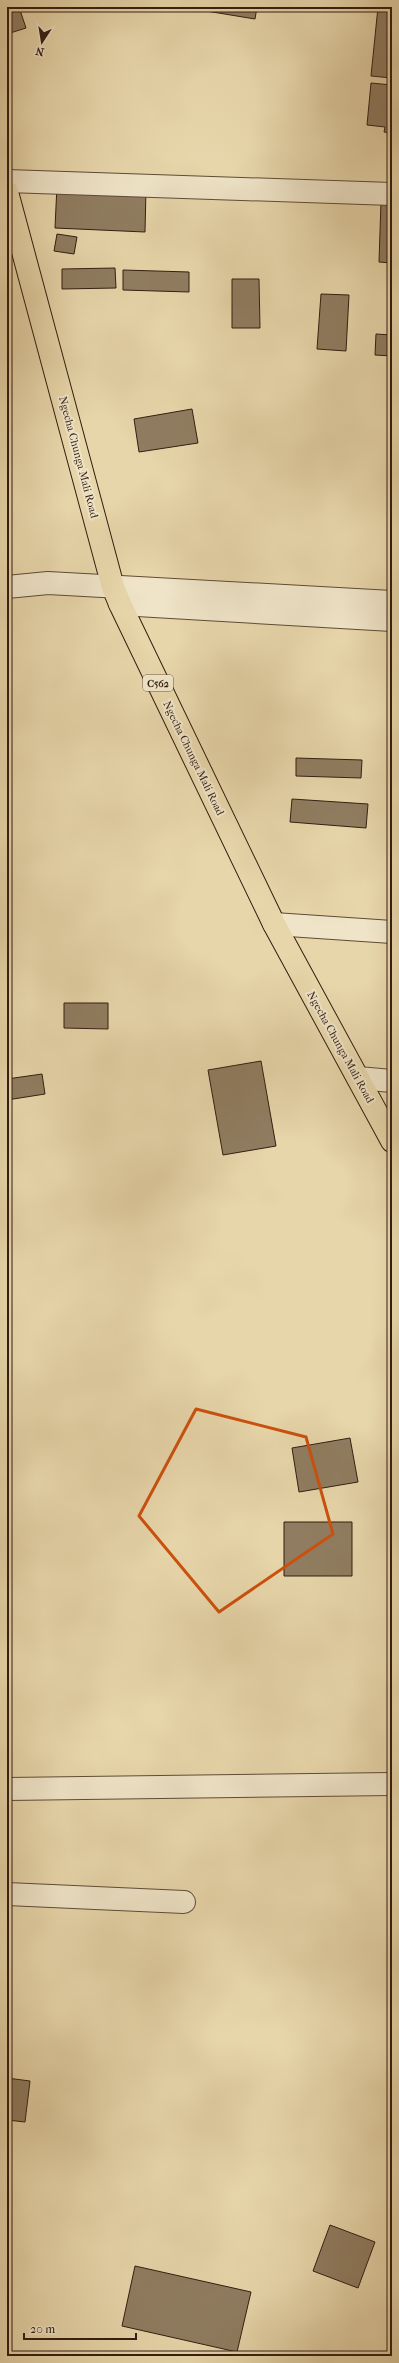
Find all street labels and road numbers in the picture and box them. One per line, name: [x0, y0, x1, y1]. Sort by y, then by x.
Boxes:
street label: Ngecha Chunga Mali Road: [56, 395, 101, 520]
road number: C562: [143, 675, 173, 691]
street label: Ngecha Chunga Mali Road: [160, 699, 227, 818]
street label: Ngecha Chunga Mali Road: [304, 989, 377, 1106]

